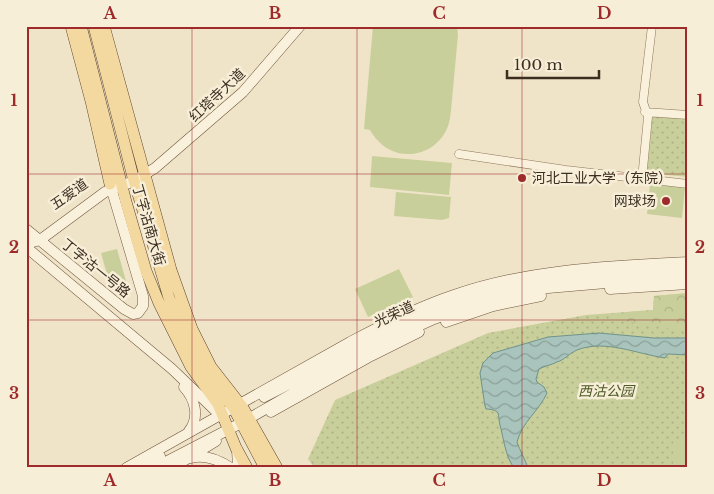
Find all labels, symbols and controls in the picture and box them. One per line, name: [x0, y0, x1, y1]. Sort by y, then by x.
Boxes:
text: A: [103, 3, 118, 23]
text: B: [269, 3, 282, 23]
text: C: [432, 3, 446, 23]
text: D: [597, 3, 611, 23]
scale bar: [507, 48, 599, 80]
text: 100 m: [514, 55, 563, 74]
street label: 红塔寺大道: [185, 65, 249, 125]
text: 1: [11, 90, 18, 110]
text: 1: [697, 90, 704, 110]
place label: 河北工业大学（东院）: [532, 169, 672, 187]
marker: 河北工业大学（东院）: [516, 172, 528, 184]
street label: 五爱道: [47, 175, 91, 213]
street label: 丁字沽南大街: [129, 182, 169, 268]
place label: 网球场: [614, 192, 656, 210]
marker: 网球场: [660, 195, 672, 207]
street label: 丁字沽一号路: [58, 235, 134, 301]
text: 2: [9, 237, 19, 257]
text: 2: [695, 237, 705, 257]
street label: 光荣道: [371, 297, 417, 331]
park label: 西沽公园: [578, 382, 636, 400]
text: 3: [9, 383, 19, 403]
text: 3: [695, 383, 705, 403]
text: A: [103, 470, 118, 490]
text: B: [269, 470, 282, 490]
text: C: [432, 470, 446, 490]
text: D: [597, 470, 611, 490]

